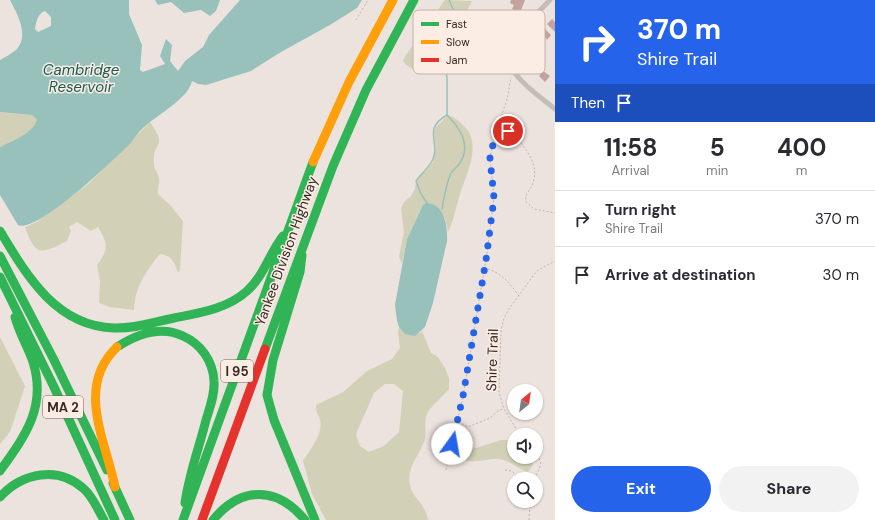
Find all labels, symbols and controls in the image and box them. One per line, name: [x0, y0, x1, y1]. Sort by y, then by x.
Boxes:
legend: [413, 10, 545, 74]
text: 370 m: [637, 11, 721, 48]
icon: right: [571, 16, 623, 68]
text: Fast: [446, 17, 467, 31]
text: Slow: [446, 35, 470, 49]
text: Shire Trail: [637, 47, 717, 71]
text: Jam: [446, 53, 467, 67]
water label: Cambridge Reservoir: [43, 60, 120, 97]
icon: arrive: [613, 92, 635, 114]
text: Then: [571, 93, 605, 113]
pin: [491, 114, 525, 148]
icon: arrive: [497, 120, 519, 142]
text: 11:58: [604, 132, 657, 163]
text: 5: [710, 132, 725, 163]
text: 400: [777, 132, 826, 163]
text: Arrival: [612, 162, 649, 179]
text: min: [706, 162, 728, 179]
text: m: [796, 162, 807, 179]
street label: Yankee Division Highway: [251, 174, 321, 328]
text: Turn right: [605, 200, 676, 220]
icon: right: [571, 208, 593, 230]
text: 370 m: [815, 209, 859, 229]
text: Shire Trail: [605, 220, 663, 237]
icon: arrive: [571, 264, 593, 286]
text: Arrive at destination: [605, 265, 756, 285]
text: 30 m: [823, 265, 859, 285]
street label: Shire Trail: [482, 328, 502, 392]
road number: I 95: [221, 360, 253, 382]
north arrow: [507, 384, 543, 420]
map controls: [507, 384, 543, 508]
road number: MA 2: [43, 396, 83, 418]
position arrow: [431, 423, 473, 465]
button: sound: [507, 428, 543, 464]
button: Exit: [571, 466, 711, 512]
button: Share: [719, 466, 859, 512]
button: search: [507, 472, 543, 508]

